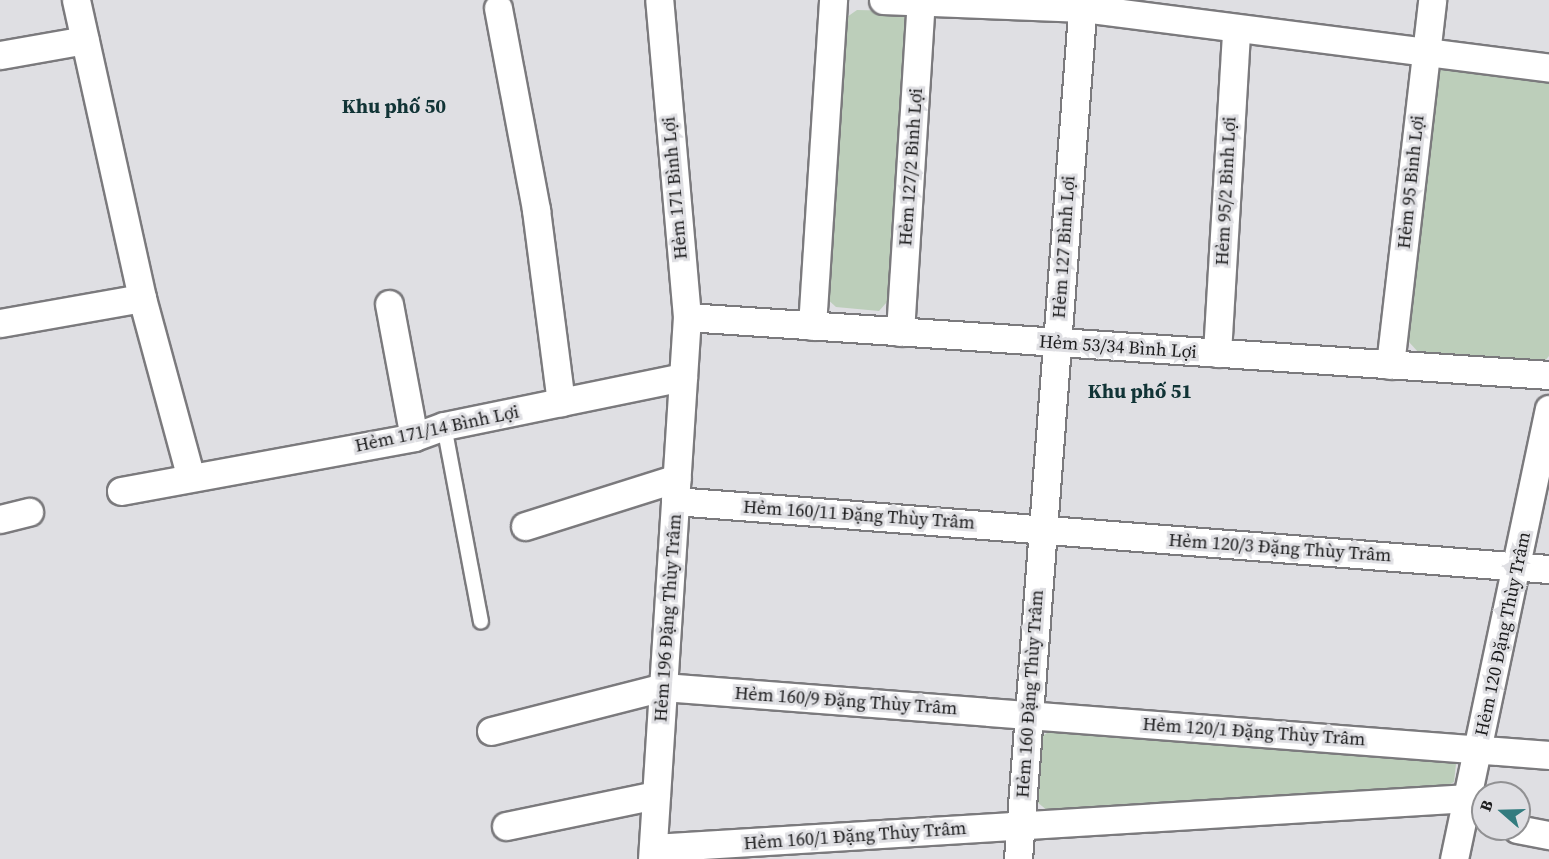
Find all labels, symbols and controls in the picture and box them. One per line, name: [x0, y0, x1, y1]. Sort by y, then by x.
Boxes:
street label: Hẻm 127/2 Bình Lợi: [895, 87, 927, 247]
district label: Khu phố 50: [342, 94, 446, 118]
street label: Hẻm 95 Bình Lợi: [1393, 114, 1429, 250]
street label: Hẻm 171 Bình Lợi: [658, 116, 692, 260]
street label: Hẻm 95/2 Bình Lợi: [1211, 116, 1241, 266]
street label: Hẻm 127 Bình Lợi: [1048, 175, 1080, 319]
street label: Hẻm 53/34 Bình Lợi: [1038, 331, 1198, 363]
district label: Khu phố 51: [1088, 379, 1192, 403]
street label: Hẻm 171/14 Bình Lợi: [353, 401, 521, 457]
street label: Hẻm 160/11 Đặng Thùy Trâm: [742, 496, 976, 534]
street label: Hẻm 196 Đặng Thùy Trâm: [650, 513, 686, 723]
street label: Hẻm 120/3 Đặng Thùy Trâm: [1168, 529, 1392, 567]
street label: Hẻm 120 Đặng Thùy Trâm: [1471, 530, 1535, 738]
street label: Hẻm 160 Đặng Thùy Trâm: [1012, 589, 1048, 799]
street label: Hẻm 160/9 Đặng Thùy Trâm: [734, 682, 958, 720]
street label: Hẻm 120/1 Đặng Thùy Trâm: [1142, 713, 1366, 751]
north arrow: [1471, 781, 1531, 841]
text: B: [1474, 797, 1498, 814]
street label: Hẻm 160/1 Đặng Thùy Trâm: [743, 817, 967, 855]

